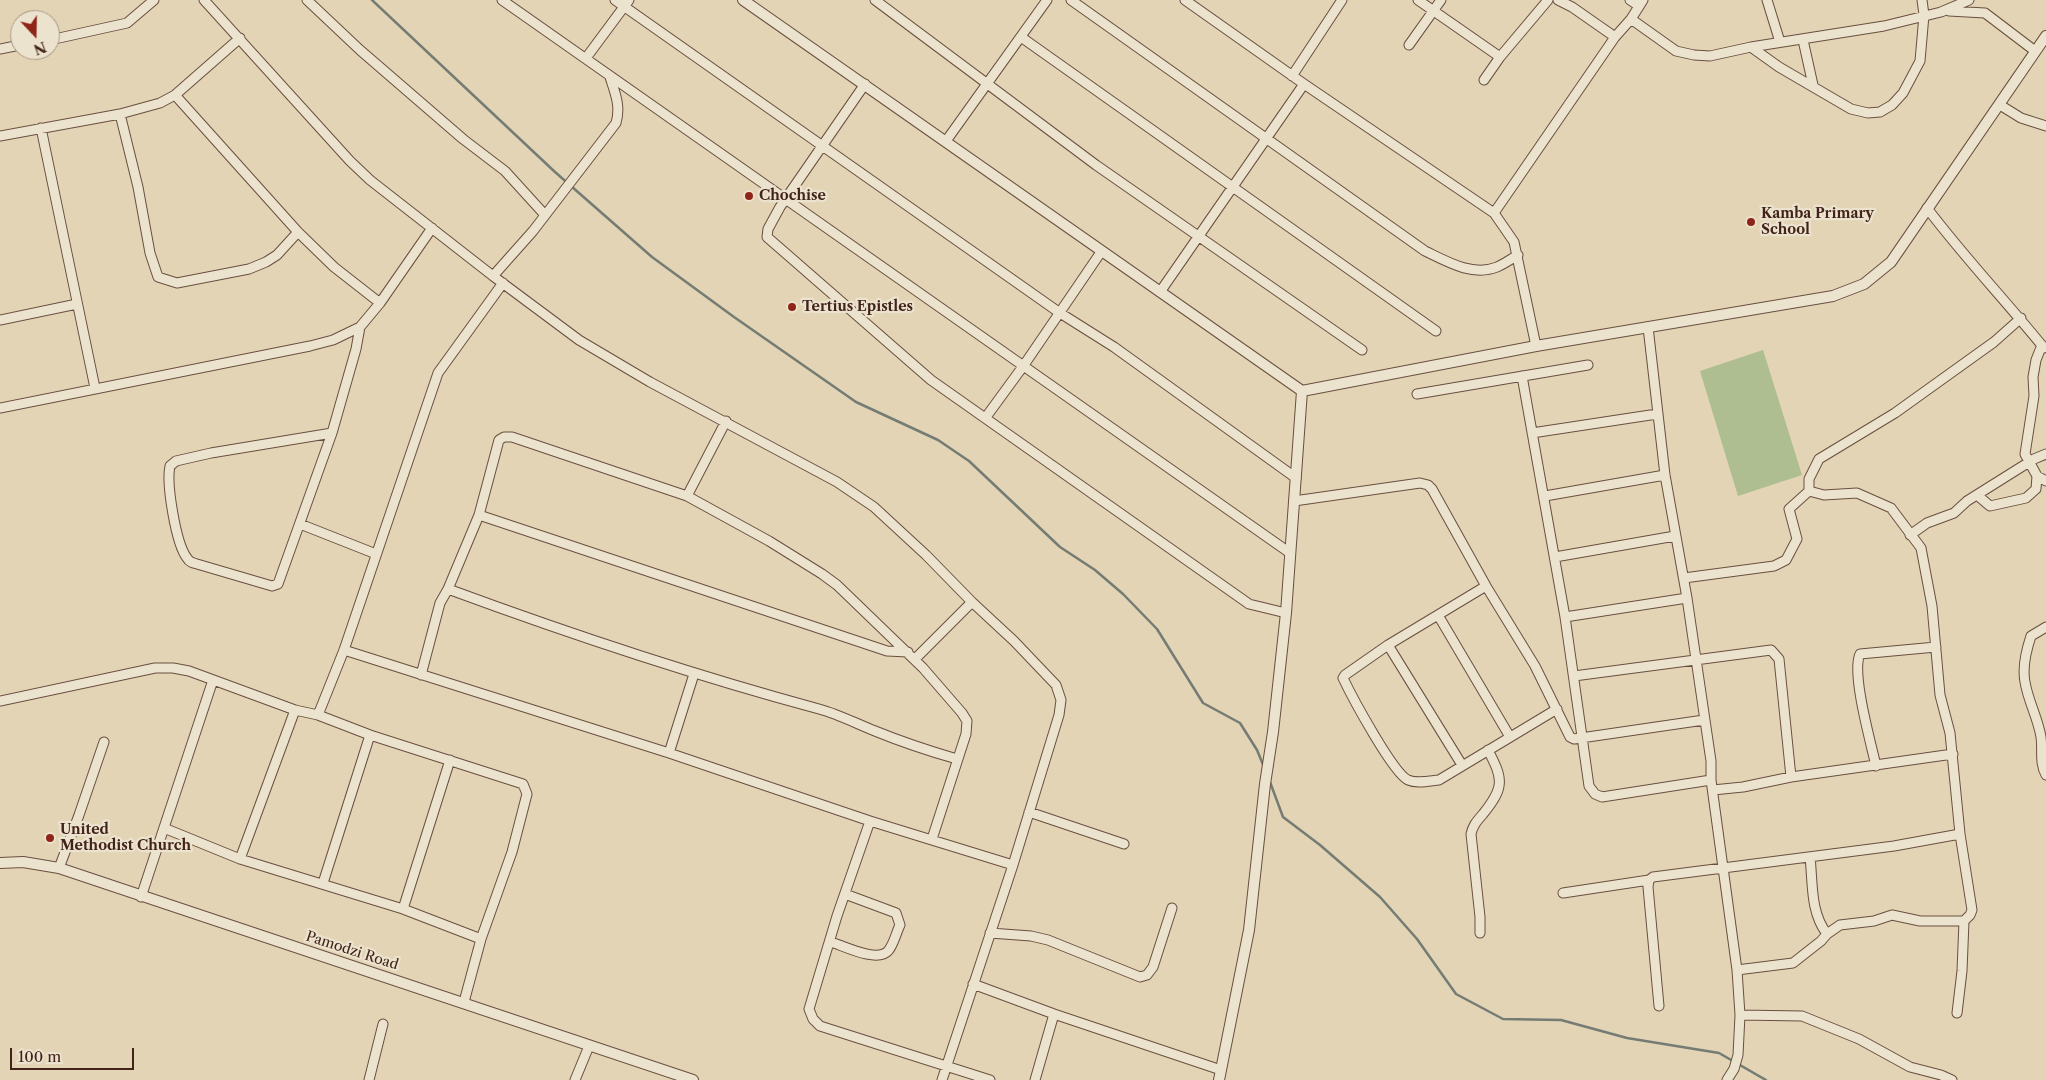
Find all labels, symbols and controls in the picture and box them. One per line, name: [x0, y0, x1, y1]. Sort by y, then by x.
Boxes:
north arrow: [10, 10, 60, 60]
text: N: [31, 37, 49, 59]
place label: Chochise: [759, 188, 826, 204]
marker: Chochise: [743, 190, 755, 202]
place label: Kamba Primary School: [1761, 206, 1874, 238]
marker: Kamba Primary School: [1745, 216, 1757, 228]
place label: Tertius Epistles: [802, 299, 913, 315]
marker: Tertius Epistles: [786, 301, 798, 313]
place label: United Methodist Church: [60, 822, 191, 854]
marker: United Methodist Church: [44, 832, 56, 844]
street label: Pamodzi Road: [304, 928, 400, 974]
scale bar: [12, 1038, 136, 1070]
text: 100 m: [18, 1047, 61, 1066]

